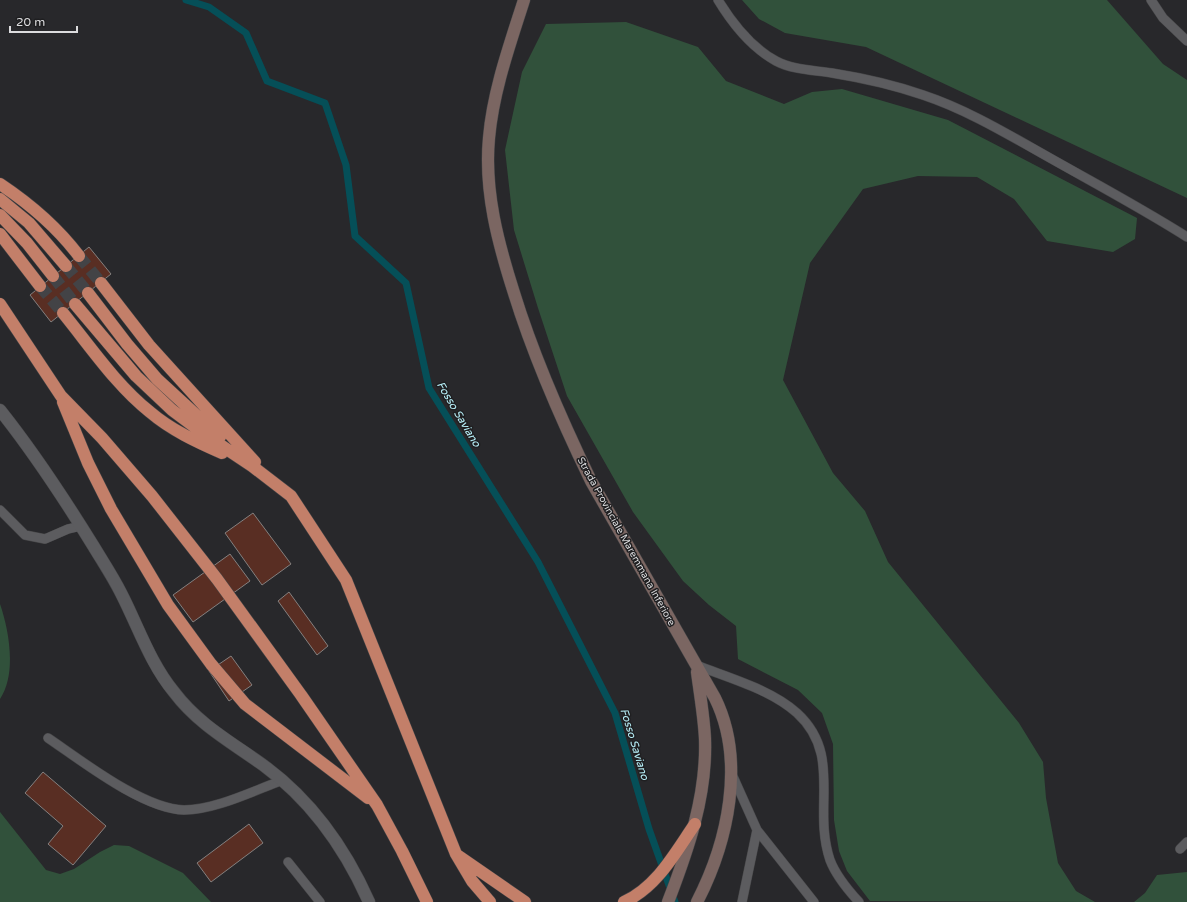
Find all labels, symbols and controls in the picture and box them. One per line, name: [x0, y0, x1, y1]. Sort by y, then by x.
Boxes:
scale bar: [10, 8, 77, 34]
text: 20 m: [16, 15, 45, 29]
water label: Fosso Saviano: [434, 379, 484, 450]
street label: Strada Provinciale Maremmana Inferiore: [575, 455, 678, 628]
water label: Fosso Saviano: [617, 707, 652, 783]

